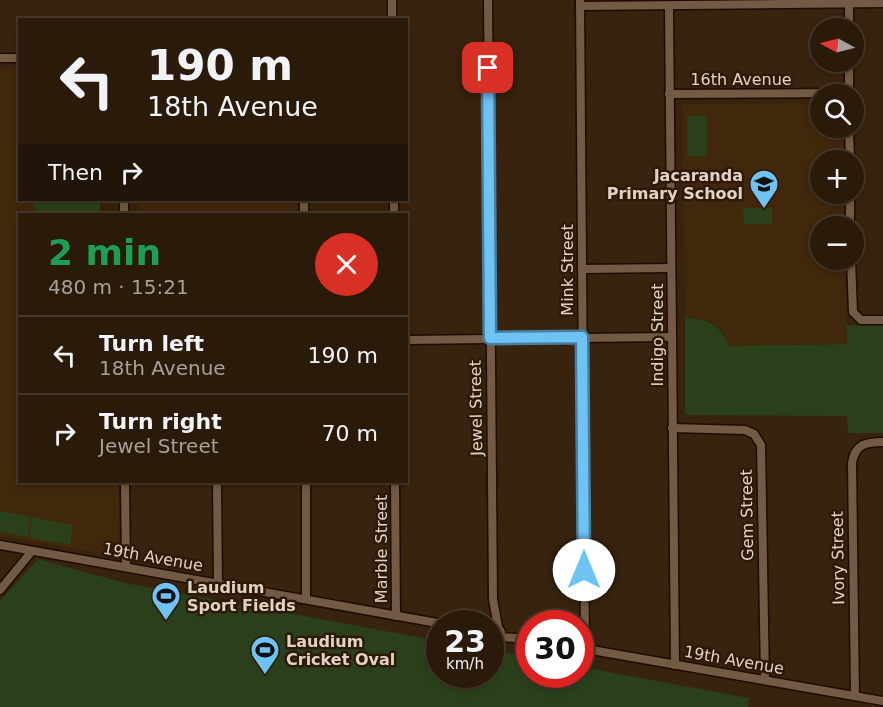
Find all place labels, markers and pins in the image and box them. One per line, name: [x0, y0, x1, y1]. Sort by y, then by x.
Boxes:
pin: [462, 42, 513, 93]
place label: Jacaranda Primary School: [607, 166, 743, 203]
school or university icon: Jacaranda Primary School: [748, 168, 780, 210]
place label: Laudium Sport Fields: [187, 578, 296, 615]
sports icon: Laudium Sport Fields: [150, 580, 182, 622]
place label: Laudium Cricket Oval: [286, 632, 395, 669]
sports icon: Laudium Cricket Oval: [249, 634, 281, 676]

